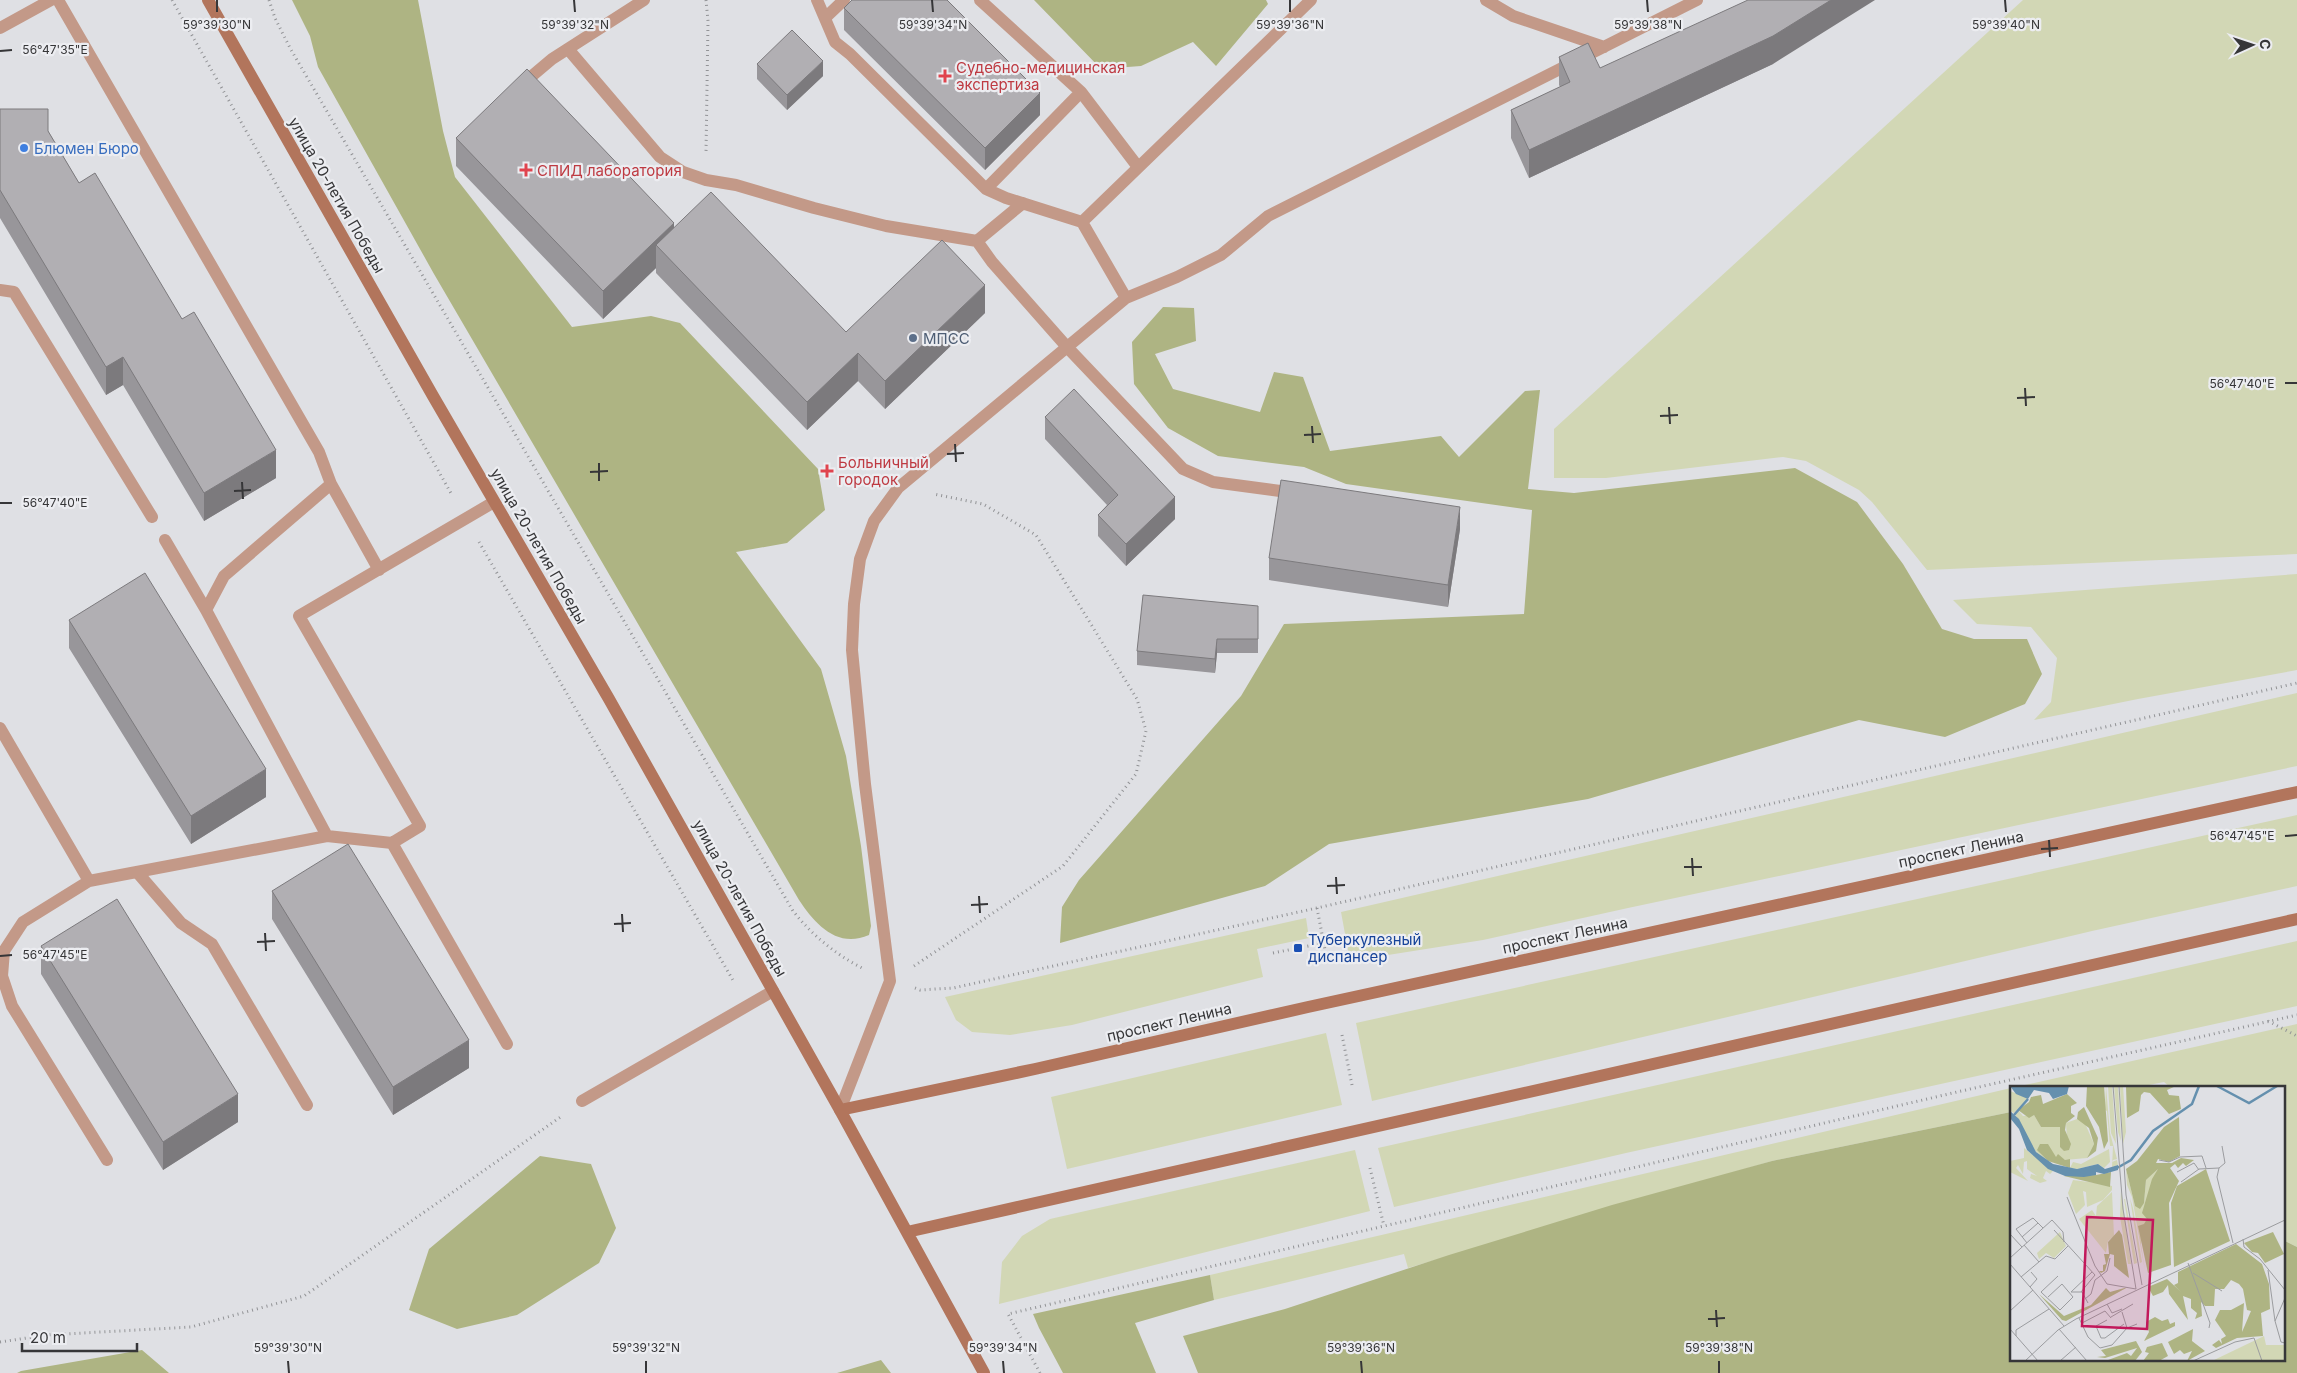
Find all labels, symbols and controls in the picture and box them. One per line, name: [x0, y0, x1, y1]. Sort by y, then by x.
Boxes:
text: 59°39'30"N: [183, 17, 251, 32]
text: 59°39'32"N: [541, 17, 609, 32]
text: 59°39'34"N: [899, 17, 967, 32]
text: 59°39'36"N: [1256, 17, 1324, 32]
text: 59°39'38"N: [1614, 17, 1682, 32]
text: 59°39'40"N: [1972, 17, 2040, 32]
north arrow: [2227, 20, 2277, 70]
text: С: [2257, 39, 2274, 50]
text: 56°47'35"E: [22, 42, 88, 57]
place label: Судебно-медицинская экспертиза: [956, 58, 1125, 94]
marker: Судебно-медицинская экспертиза: [938, 69, 952, 83]
street label: улица 20-летия Победы: [285, 114, 389, 276]
place label: Блюмен Бюро: [34, 139, 139, 158]
marker: Блюмен Бюро: [18, 142, 30, 154]
place label: СПИД лаборатория: [537, 161, 682, 180]
marker: СПИД лаборатория: [519, 163, 533, 177]
place label: МПСС: [923, 329, 970, 348]
marker: МПСС: [907, 332, 919, 344]
text: 56°47'40"E: [2209, 376, 2275, 391]
place label: Больничный городок: [838, 453, 929, 489]
marker: Больничный городок: [820, 464, 834, 478]
street label: улица 20-летия Победы: [487, 465, 591, 627]
text: 56°47'40"E: [22, 495, 88, 510]
street label: улица 20-летия Победы: [689, 816, 791, 980]
street label: проспект Ленина: [1897, 826, 2025, 872]
text: 56°47'45"E: [2210, 828, 2274, 843]
street label: проспект Ленина: [1501, 912, 1629, 958]
place label: Туберкулезный диспансер: [1308, 930, 1421, 966]
marker: Туберкулезный диспансер: [1292, 942, 1304, 954]
text: 56°47'45"E: [23, 947, 87, 962]
street label: проспект Ленина: [1105, 998, 1233, 1046]
inset map: [2010, 1086, 2284, 1360]
scale bar: [22, 1320, 138, 1352]
text: 20 m: [30, 1328, 66, 1347]
text: 59°39'30"N: [254, 1340, 322, 1355]
text: 59°39'32"N: [612, 1340, 680, 1355]
text: 59°39'34"N: [969, 1340, 1037, 1355]
text: 59°39'36"N: [1327, 1340, 1395, 1355]
text: 59°39'38"N: [1685, 1340, 1753, 1355]

